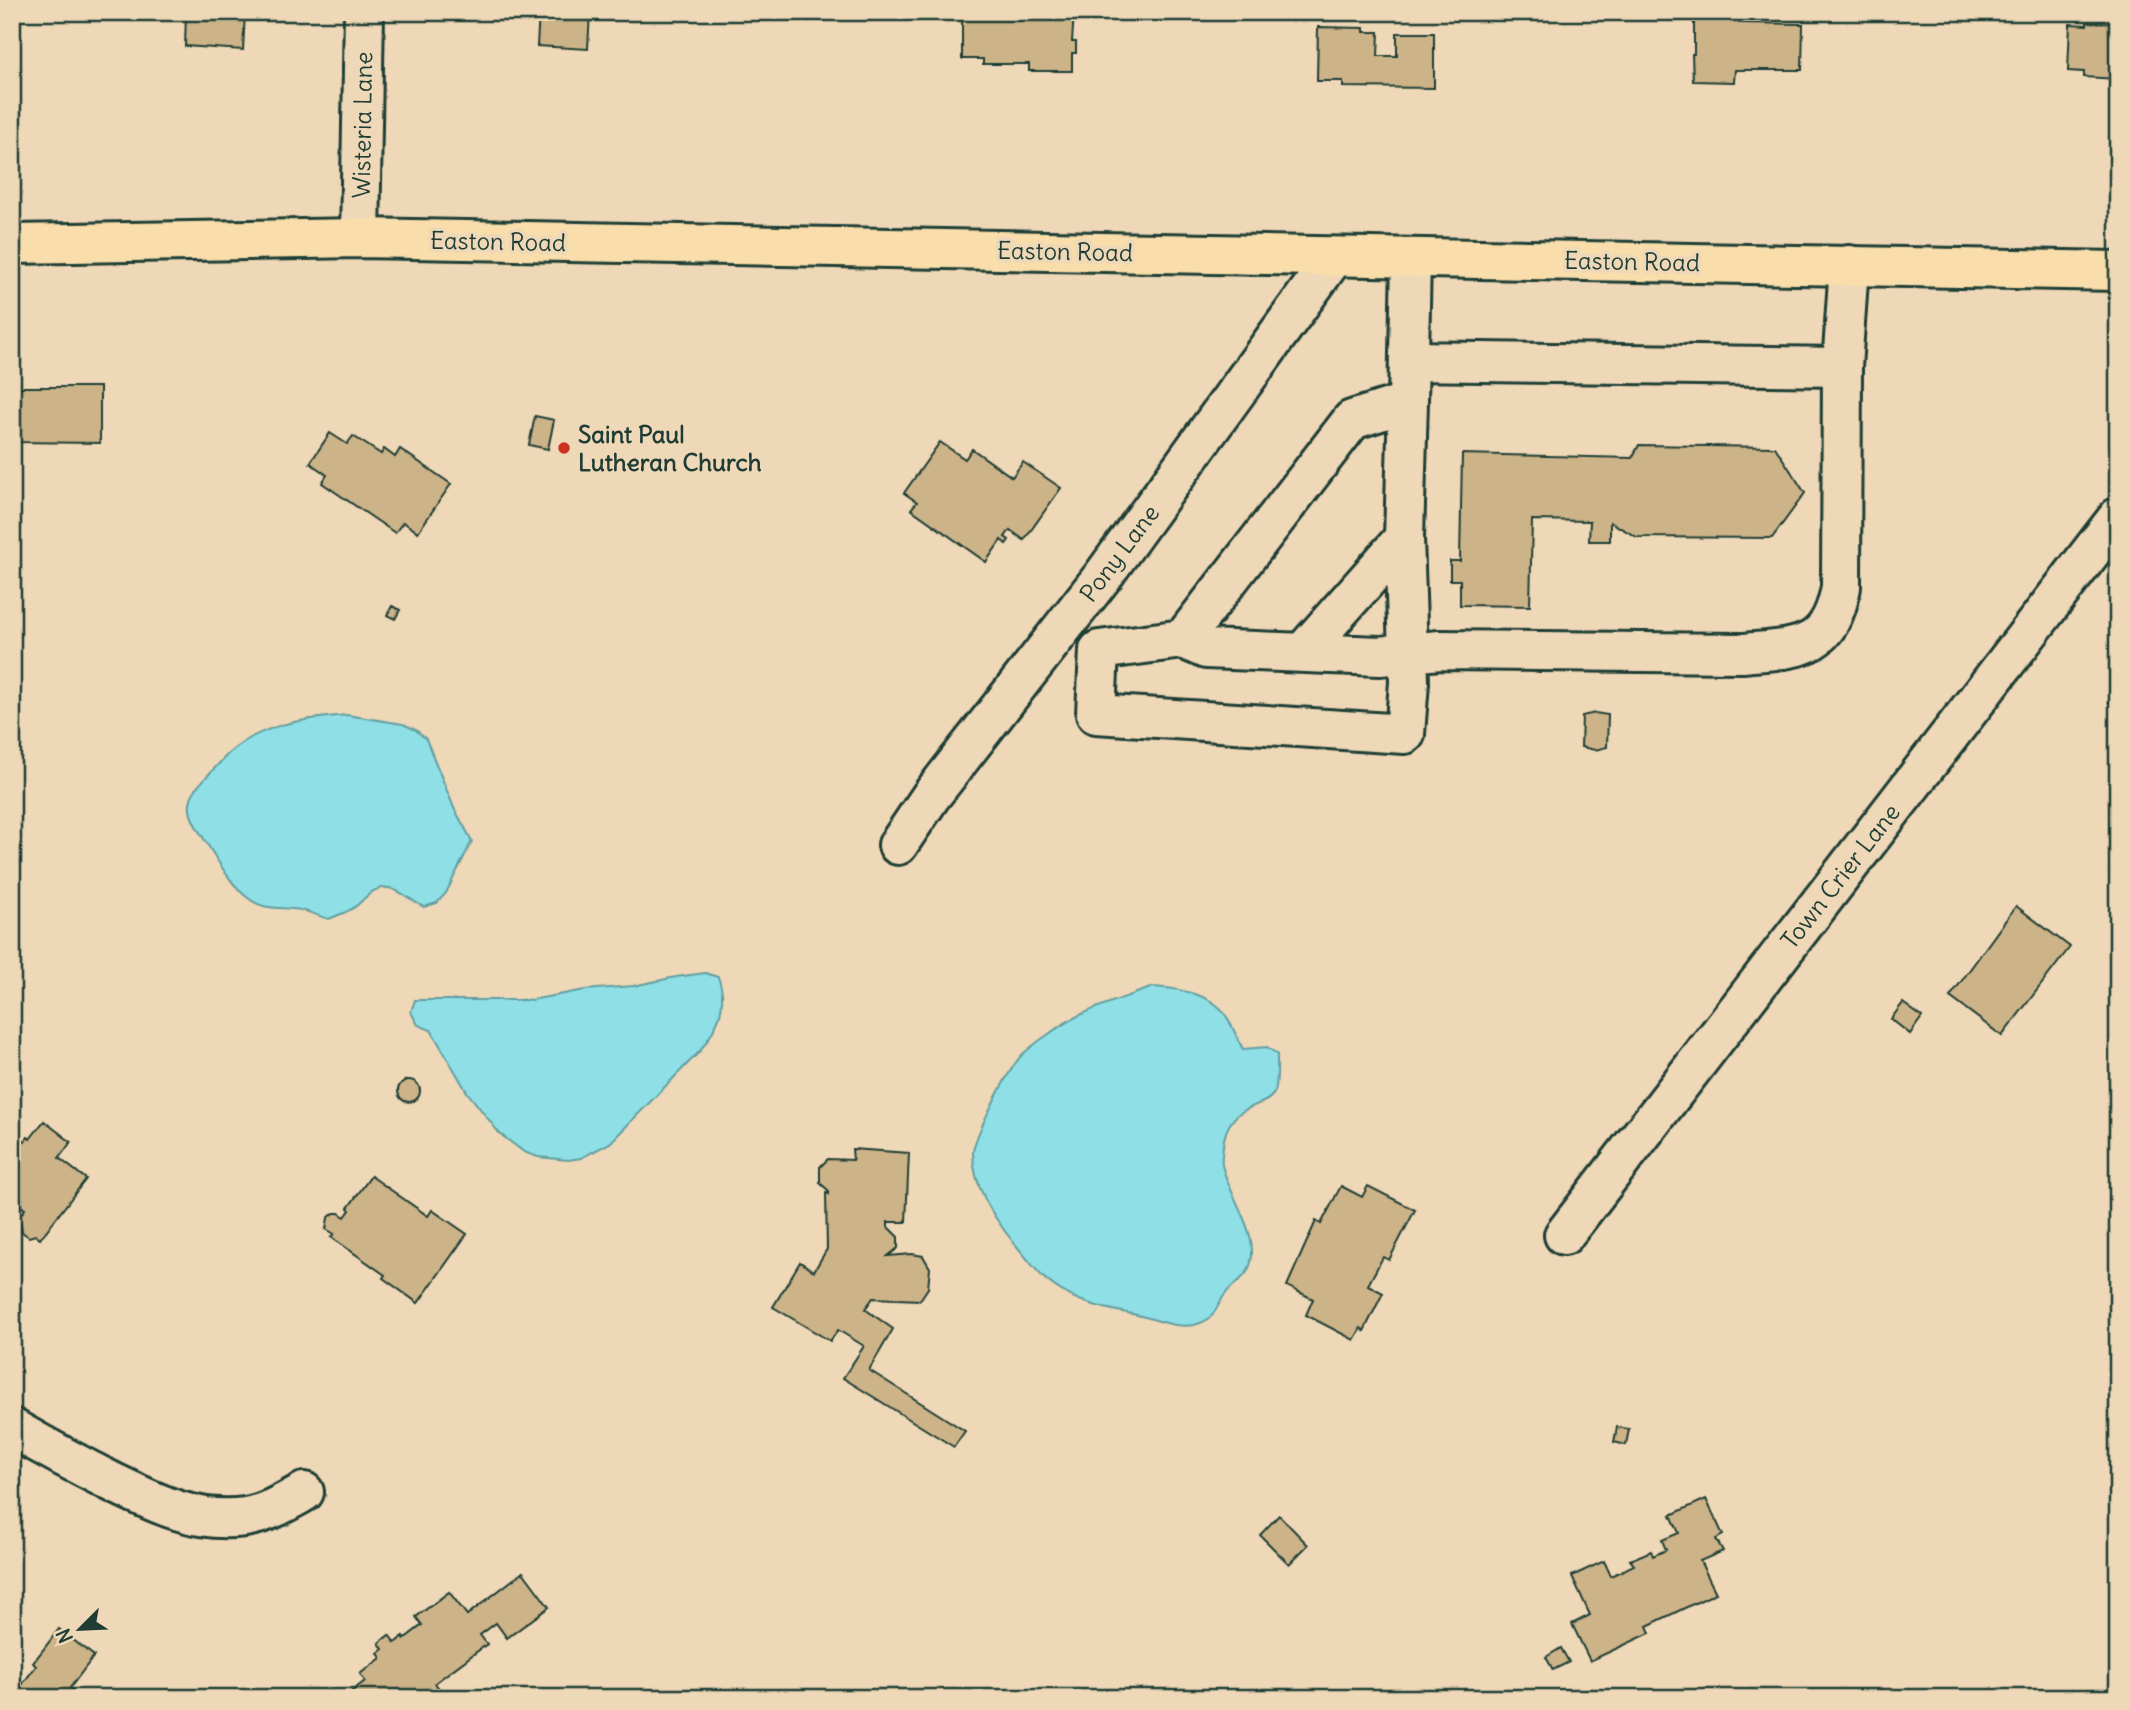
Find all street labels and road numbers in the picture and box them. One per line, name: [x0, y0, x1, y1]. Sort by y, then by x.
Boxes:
street label: Wisteria Lane: [346, 51, 378, 199]
street label: Easton Road: [430, 225, 566, 257]
street label: Easton Road: [997, 235, 1133, 267]
street label: Easton Road: [1564, 245, 1700, 277]
street label: Pony Lane: [1073, 498, 1165, 608]
street label: Town Crier Lane: [1774, 798, 1906, 954]

